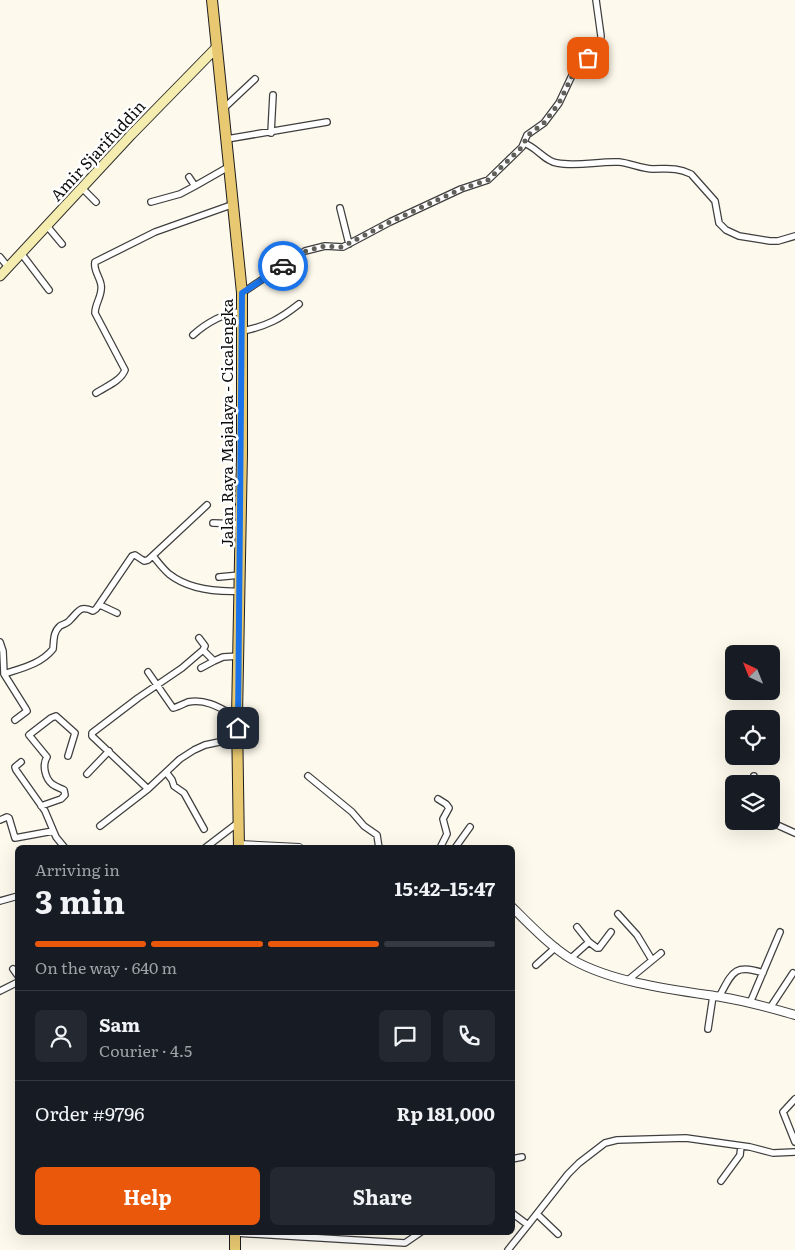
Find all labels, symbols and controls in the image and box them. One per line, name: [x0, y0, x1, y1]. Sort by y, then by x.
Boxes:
pin: [567, 37, 609, 79]
icon: bag: [574, 44, 602, 72]
street label: Amir Sjarifuddin: [44, 94, 151, 206]
courier: [258, 241, 308, 291]
icon: car: [269, 252, 297, 280]
street label: Jalan Raya Majalaya - Cicalengka: [214, 298, 238, 547]
north arrow: [725, 645, 780, 700]
map controls: [725, 645, 780, 830]
pin: [217, 707, 259, 749]
button: locate: [725, 710, 780, 765]
icon: home: [224, 714, 252, 742]
button: layers: [725, 775, 780, 830]
text: Arriving in: [35, 857, 120, 881]
text: 15:42–15:47: [395, 874, 495, 902]
text: 3 min: [35, 876, 125, 924]
text: On the way · 640 m: [35, 955, 177, 979]
button: person: [35, 1010, 87, 1062]
text: Sam: [99, 1010, 140, 1038]
button: chat: [379, 1010, 431, 1062]
button: phone: [443, 1010, 495, 1062]
text: Courier · 4.5: [99, 1038, 192, 1062]
text: Order #9796: [35, 1099, 144, 1127]
text: Rp 181,000: [397, 1099, 495, 1127]
button: Help: [35, 1167, 260, 1225]
button: Share: [270, 1167, 495, 1225]

